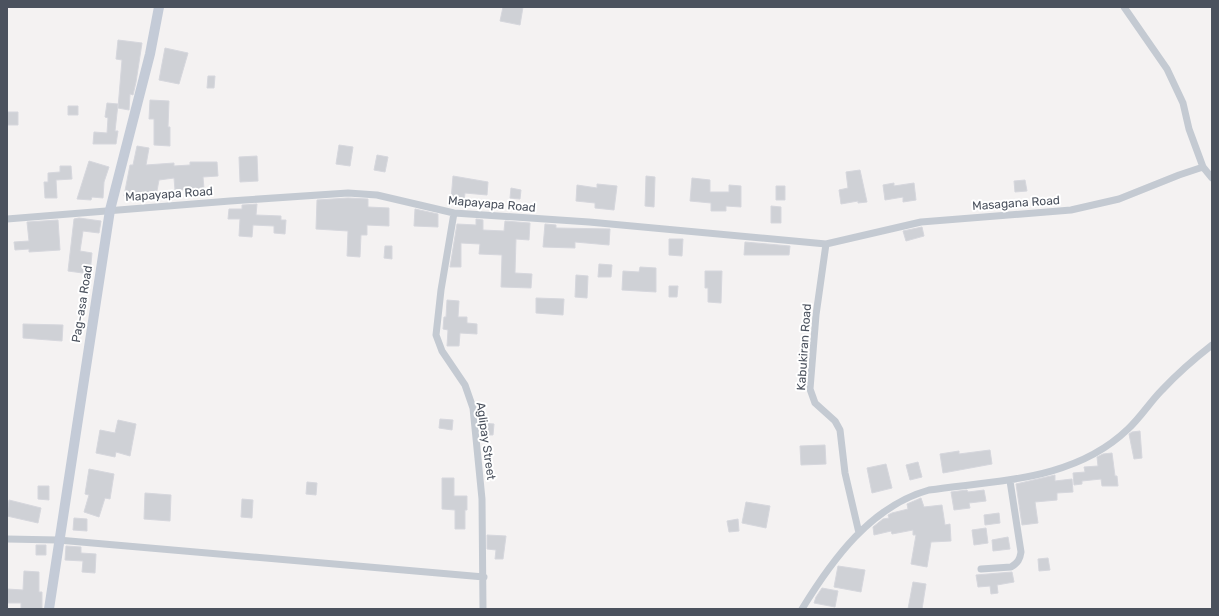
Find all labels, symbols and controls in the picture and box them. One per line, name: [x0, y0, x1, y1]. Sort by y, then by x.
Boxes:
street label: Mapayapa Road: [125, 184, 213, 204]
street label: Mapayapa Road: [448, 193, 536, 215]
street label: Masagana Road: [972, 193, 1060, 213]
street label: Pag-asa Road: [69, 264, 95, 344]
street label: Kabukiran Road: [794, 303, 814, 391]
street label: Aglipay Street: [474, 401, 498, 481]

